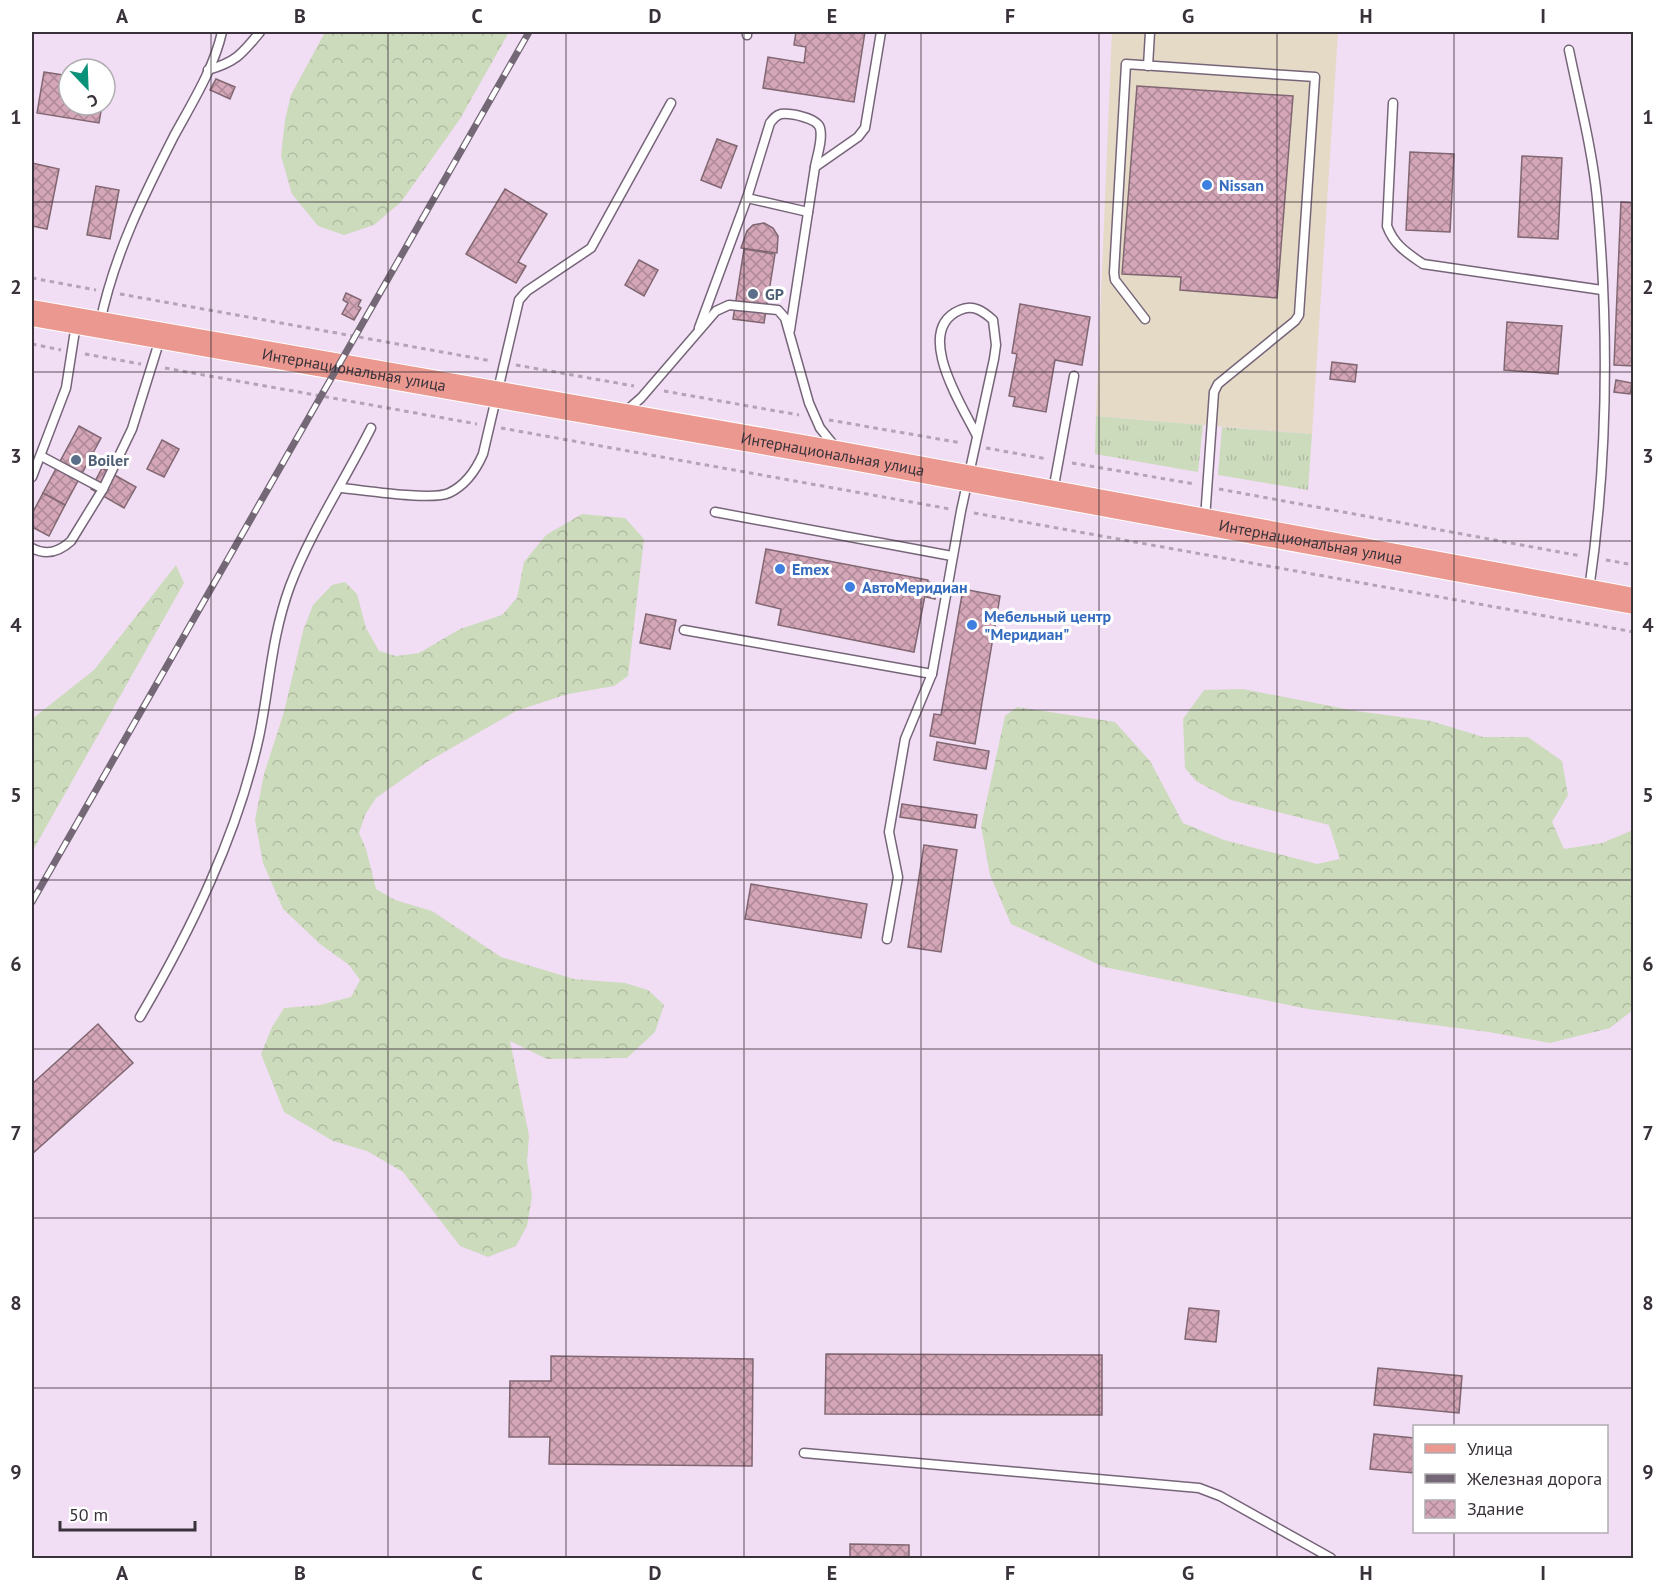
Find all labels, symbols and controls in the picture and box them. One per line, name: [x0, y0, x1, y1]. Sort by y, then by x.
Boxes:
text: A: [116, 3, 129, 29]
text: B: [294, 3, 306, 29]
text: C: [471, 3, 483, 29]
text: D: [649, 3, 662, 29]
text: E: [827, 3, 837, 29]
text: F: [1005, 3, 1015, 29]
text: G: [1182, 3, 1194, 29]
text: H: [1359, 3, 1373, 29]
text: I: [1540, 3, 1546, 29]
north arrow: [57, 57, 117, 117]
text: С: [85, 90, 101, 112]
text: 1: [10, 104, 22, 130]
text: 1: [1642, 104, 1654, 130]
place label: Nissan: [1219, 175, 1264, 195]
marker: Nissan: [1200, 178, 1214, 192]
text: 2: [10, 274, 22, 300]
text: 2: [1642, 274, 1654, 300]
place label: GP: [765, 284, 784, 304]
marker: GP: [746, 287, 760, 301]
street label: Интернациональная улица: [261, 344, 448, 395]
street label: Интернациональная улица: [739, 427, 926, 480]
text: 3: [10, 443, 22, 469]
text: 3: [1642, 443, 1654, 469]
place label: Boiler: [88, 450, 129, 470]
marker: Boiler: [69, 453, 83, 467]
street label: Интернациональная улица: [1217, 515, 1404, 568]
place label: Emex: [792, 559, 830, 579]
marker: Emex: [773, 562, 787, 576]
place label: АвтоМеридиан: [862, 577, 968, 597]
marker: АвтоМеридиан: [843, 580, 857, 594]
place label: Мебельный центр "Меридиан": [984, 606, 1112, 644]
text: 4: [10, 612, 22, 638]
text: 4: [1642, 612, 1654, 638]
marker: Мебельный центр "Меридиан": [965, 618, 979, 632]
text: 5: [10, 782, 22, 808]
text: 5: [1642, 782, 1654, 808]
text: 6: [10, 951, 22, 977]
text: 6: [1642, 951, 1654, 977]
text: 7: [10, 1120, 22, 1146]
text: 7: [1642, 1120, 1654, 1146]
text: 8: [10, 1290, 22, 1316]
text: 8: [1642, 1290, 1654, 1316]
legend: [1413, 1425, 1608, 1533]
text: Улица: [1467, 1437, 1513, 1460]
text: 9: [10, 1459, 22, 1485]
text: 9: [1642, 1459, 1654, 1485]
text: Железная дорога: [1466, 1467, 1602, 1490]
scale bar: [60, 1494, 195, 1532]
text: Здание: [1467, 1497, 1524, 1520]
text: 50 m: [69, 1503, 108, 1526]
text: A: [116, 1560, 129, 1586]
text: B: [294, 1560, 306, 1586]
text: C: [471, 1560, 483, 1586]
text: D: [649, 1560, 662, 1586]
text: E: [827, 1560, 837, 1586]
text: F: [1005, 1560, 1015, 1586]
text: G: [1182, 1560, 1194, 1586]
text: H: [1359, 1560, 1373, 1586]
text: I: [1540, 1560, 1546, 1586]

